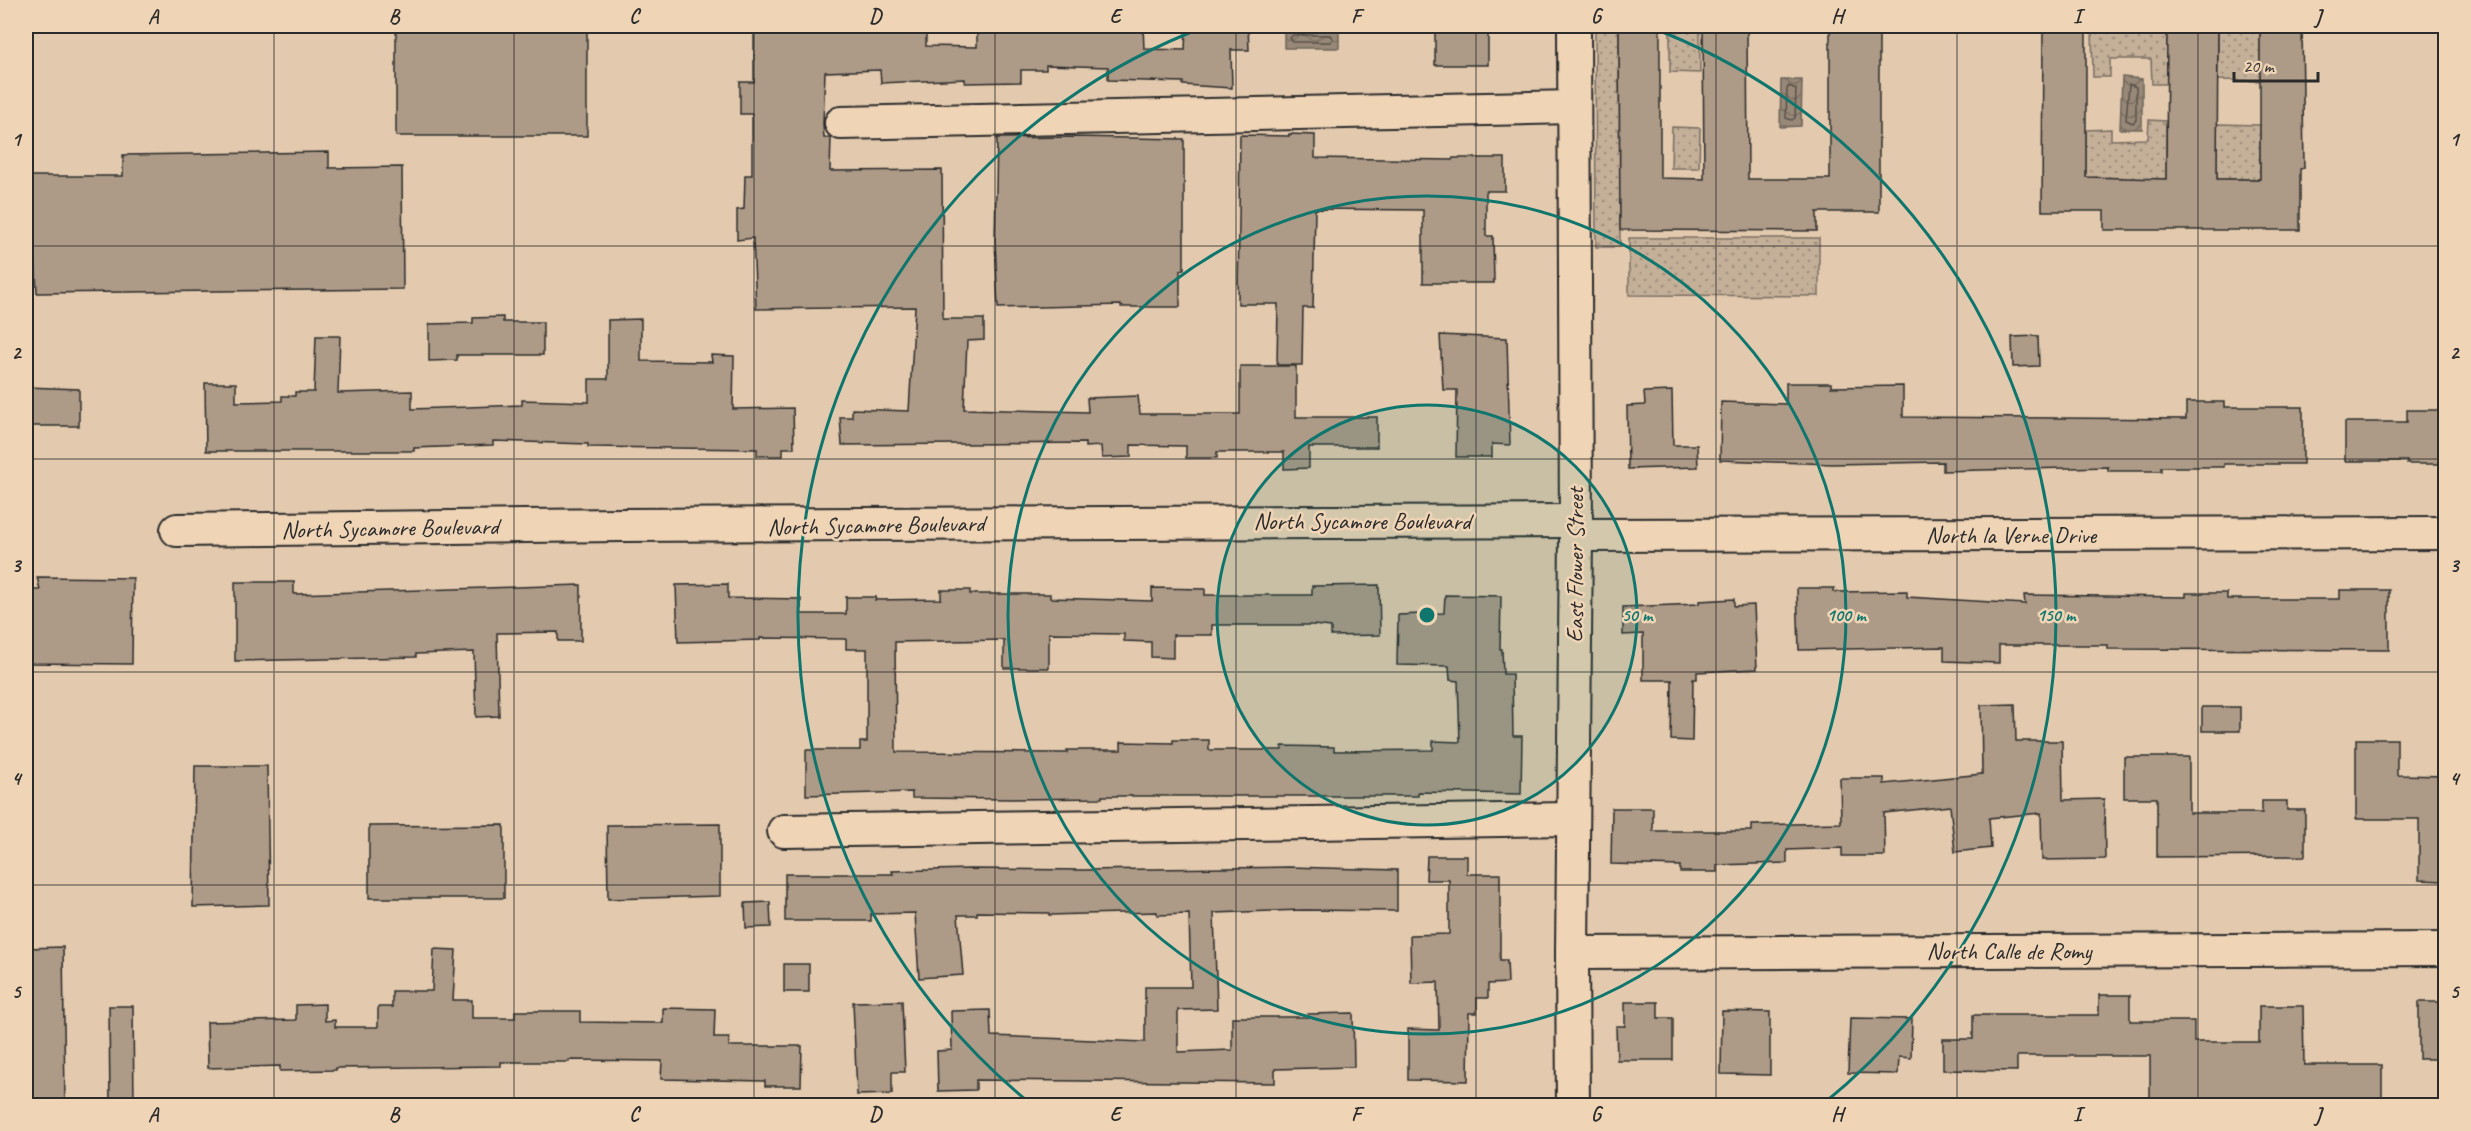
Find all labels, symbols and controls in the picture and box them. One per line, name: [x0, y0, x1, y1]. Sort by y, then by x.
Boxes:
text: A: [148, 4, 160, 29]
text: B: [389, 4, 401, 29]
text: C: [629, 4, 641, 29]
text: D: [869, 4, 883, 29]
text: E: [1110, 4, 1124, 29]
text: F: [1351, 4, 1365, 29]
text: G: [1591, 4, 1604, 29]
text: H: [1831, 4, 1846, 29]
text: I: [2073, 4, 2086, 29]
text: J: [2313, 4, 2325, 29]
scale bar: [2234, 45, 2318, 83]
text: 20 m: [2243, 55, 2276, 77]
text: 1: [12, 127, 23, 152]
text: 1: [2450, 127, 2461, 152]
text: 2: [12, 340, 23, 365]
text: 2: [2450, 340, 2461, 365]
street label: East Flower Street: [1560, 485, 1590, 643]
street label: North Sycamore Boulevard: [1253, 506, 1474, 536]
street label: North Sycamore Boulevard: [767, 508, 988, 542]
street label: North Sycamore Boulevard: [281, 511, 502, 545]
street label: North la Verne Drive: [1926, 520, 2098, 550]
text: 3: [12, 553, 23, 578]
text: 3: [2450, 553, 2461, 578]
text: 50 m: [1622, 604, 1654, 626]
text: 100 m: [1827, 604, 1867, 626]
text: 150 m: [2037, 604, 2077, 626]
centre of rings: [1417, 605, 1437, 625]
text: 4: [12, 766, 24, 791]
text: 4: [2450, 766, 2462, 791]
street label: North Calle de Romy: [1927, 936, 2093, 966]
text: 5: [12, 979, 23, 1004]
text: 5: [2450, 979, 2461, 1004]
text: A: [148, 1102, 160, 1127]
text: B: [389, 1102, 401, 1127]
text: C: [629, 1102, 641, 1127]
text: D: [869, 1102, 883, 1127]
text: E: [1110, 1102, 1124, 1127]
text: F: [1351, 1102, 1365, 1127]
text: G: [1591, 1102, 1604, 1127]
text: H: [1831, 1102, 1846, 1127]
text: I: [2073, 1102, 2086, 1127]
text: J: [2313, 1102, 2325, 1127]

